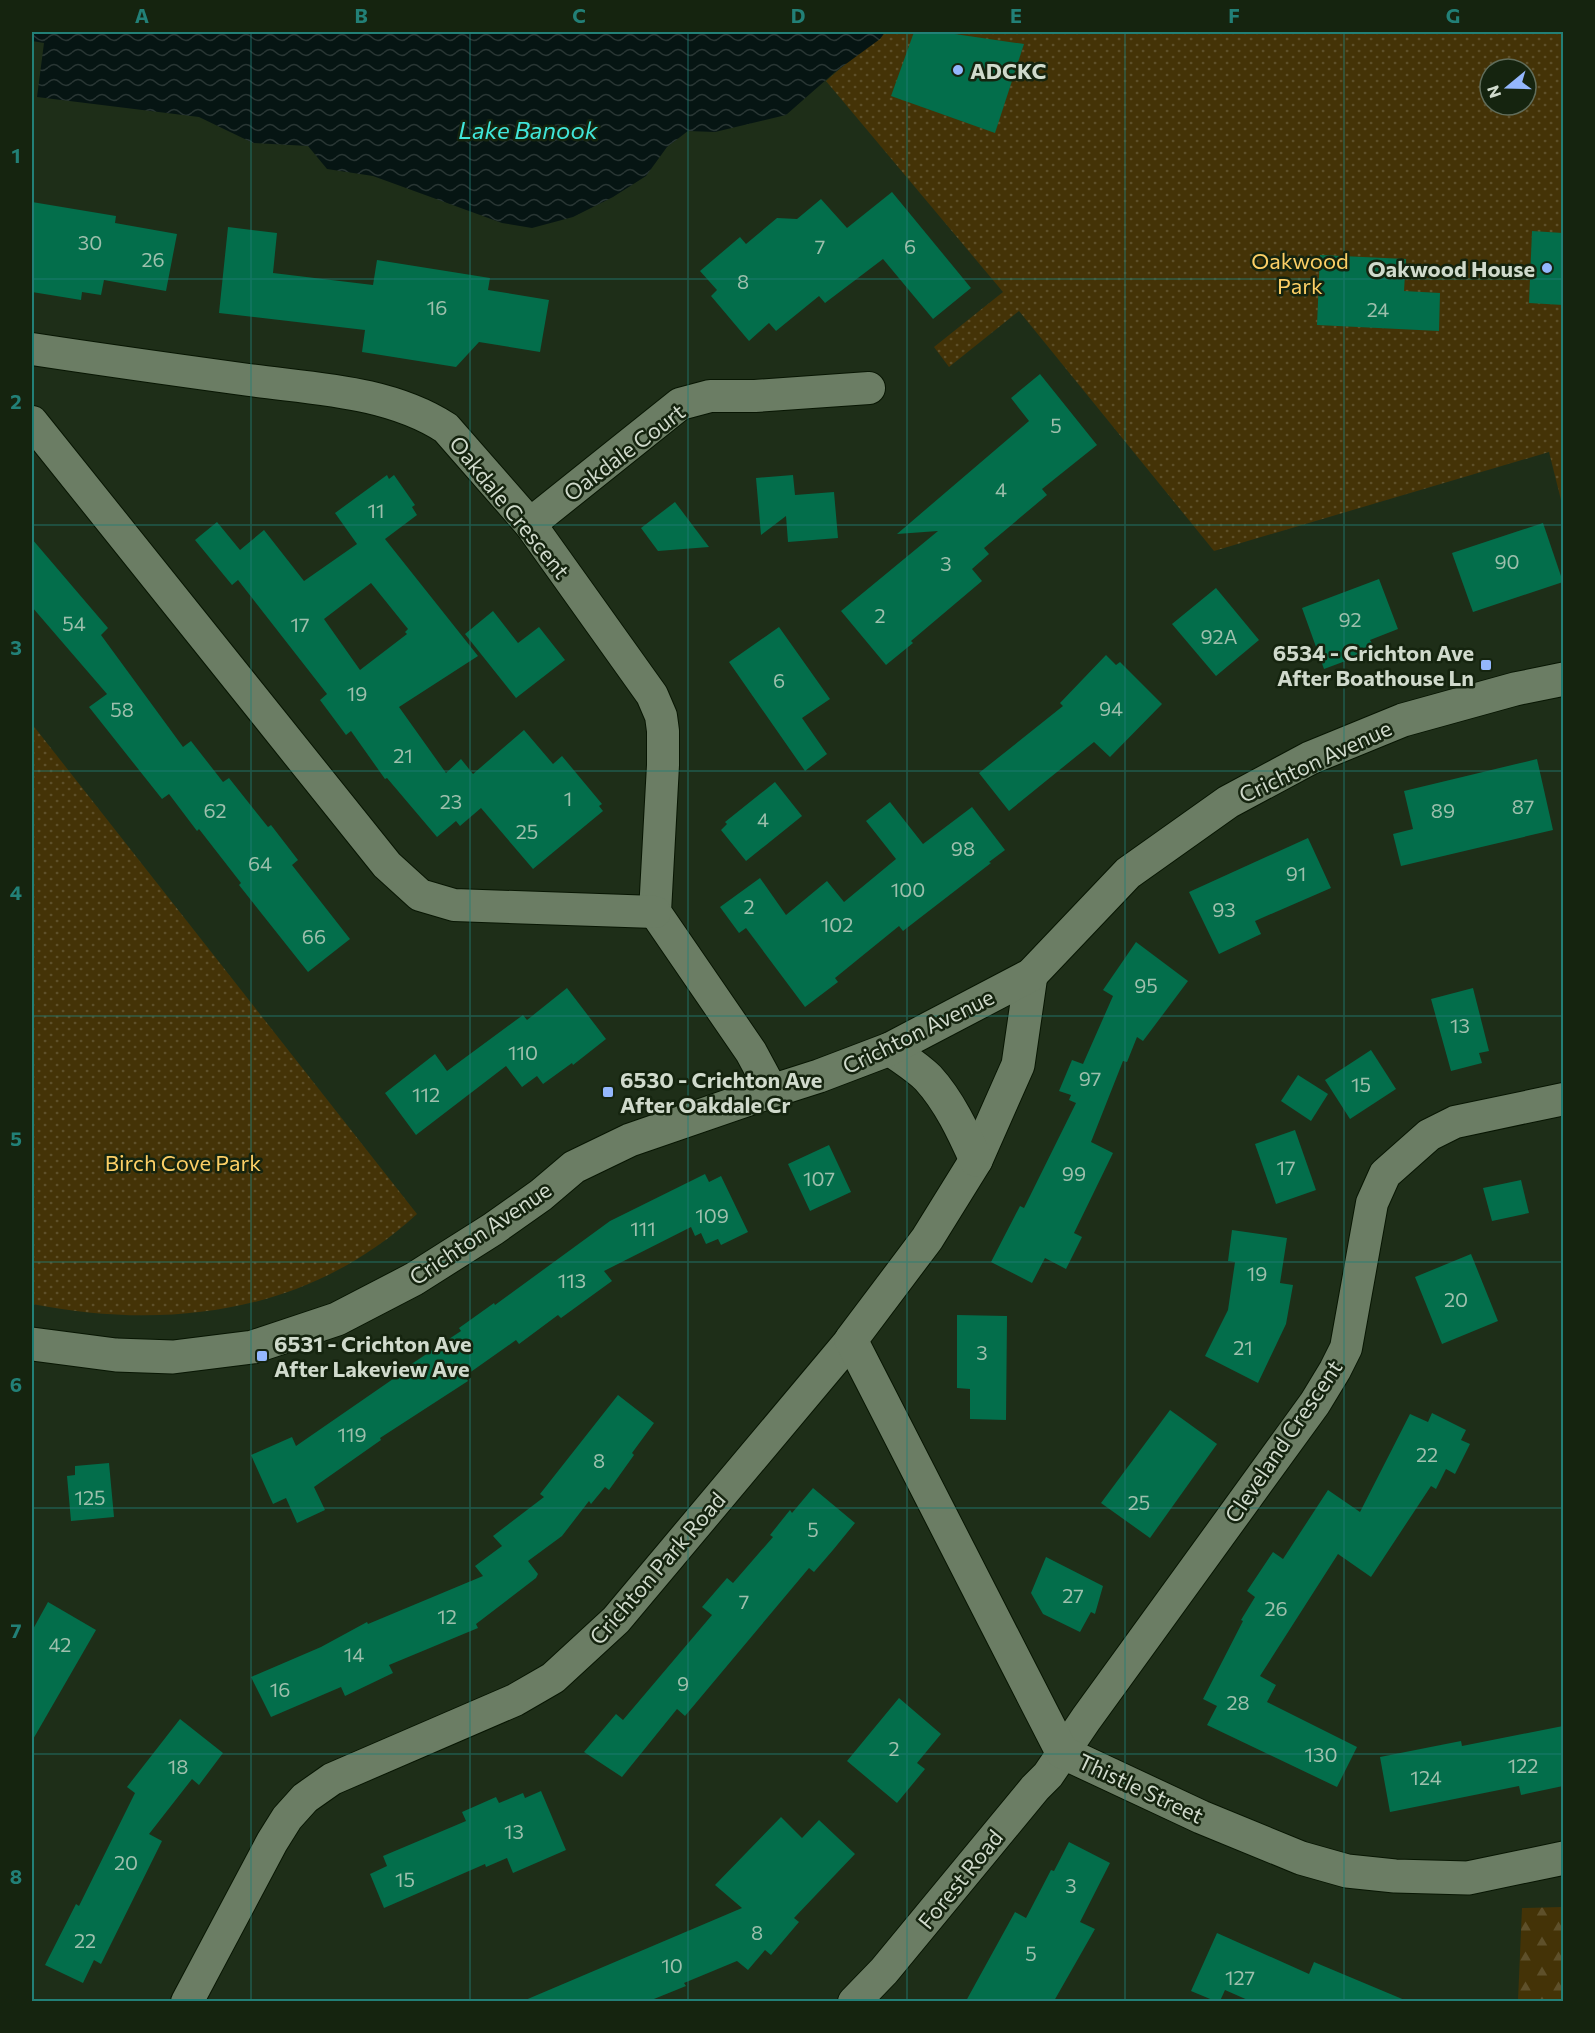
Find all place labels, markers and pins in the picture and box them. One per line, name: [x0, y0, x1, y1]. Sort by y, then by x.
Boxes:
place label: ADCKC: [970, 57, 1047, 84]
marker: ADCKC: [951, 63, 965, 77]
place label: Oakwood House: [1368, 255, 1535, 282]
marker: Oakwood House: [1540, 261, 1554, 275]
place label: 6534 - Crichton Ave After Boathouse Ln: [1273, 639, 1474, 691]
marker: 6534 - Crichton Ave After Boathouse Ln: [1479, 658, 1493, 672]
place label: 6530 - Crichton Ave After Oakdale Cr: [620, 1066, 822, 1118]
marker: 6530 - Crichton Ave After Oakdale Cr: [601, 1085, 615, 1099]
place label: 6531 - Crichton Ave After Lakeview Ave: [274, 1330, 472, 1382]
marker: 6531 - Crichton Ave After Lakeview Ave: [255, 1349, 269, 1363]

